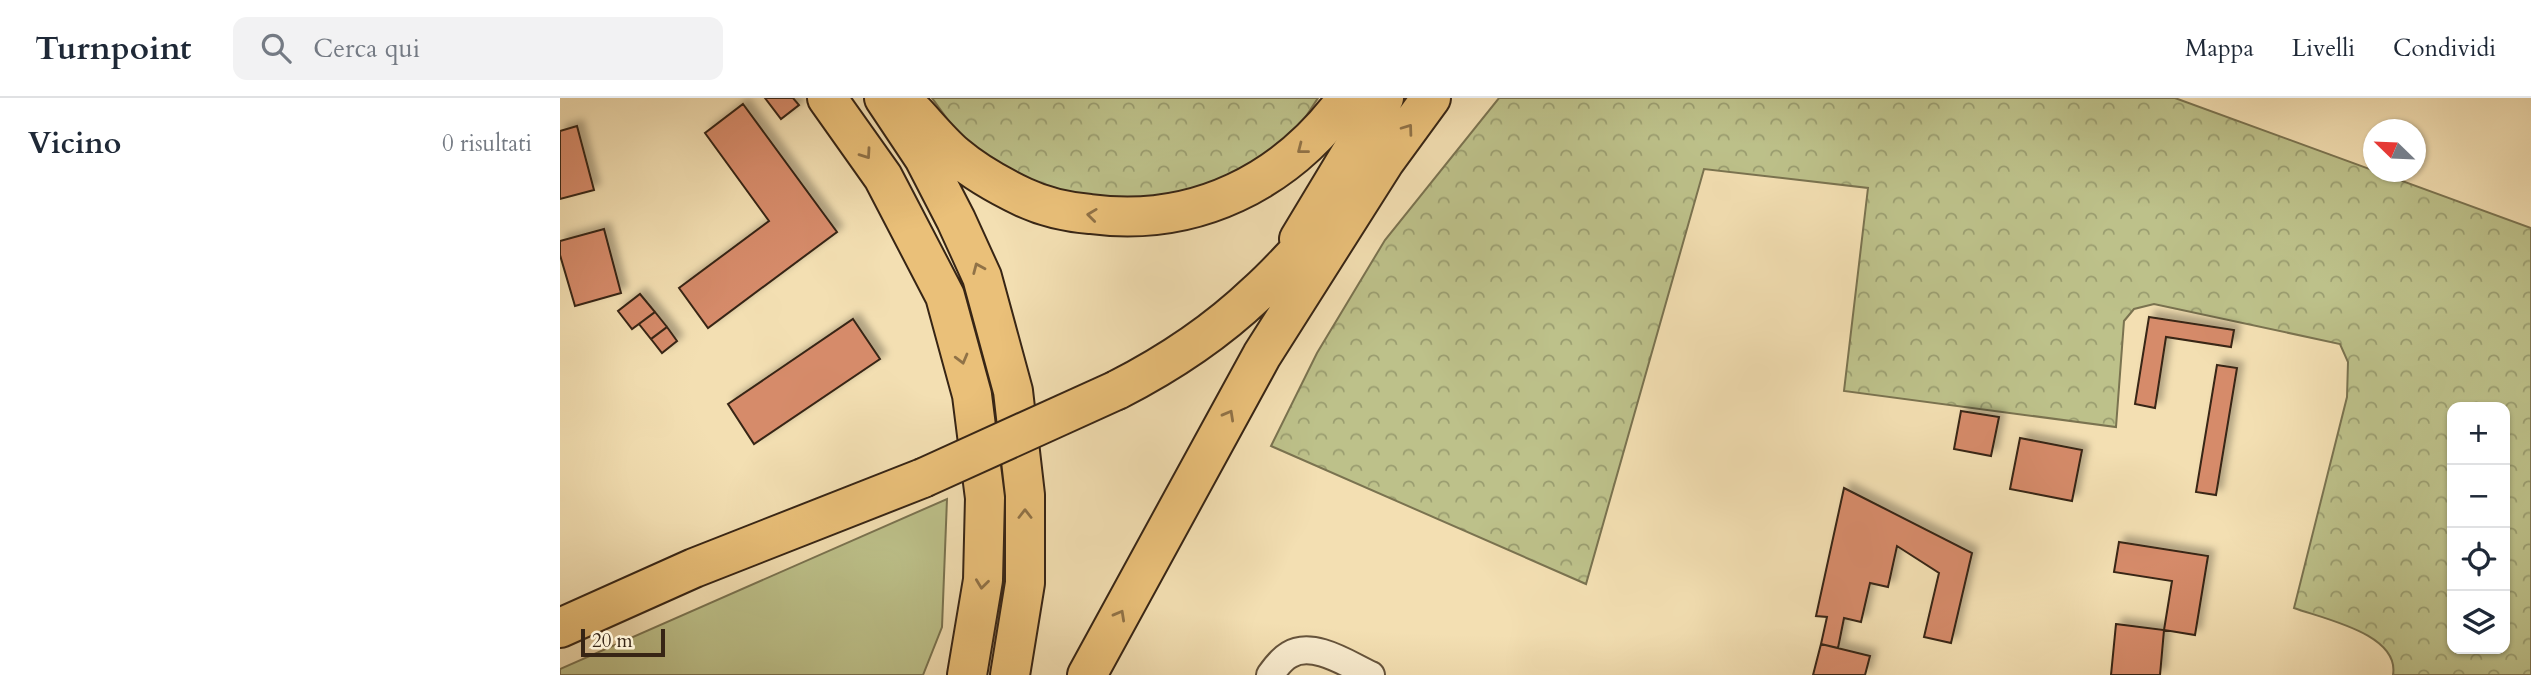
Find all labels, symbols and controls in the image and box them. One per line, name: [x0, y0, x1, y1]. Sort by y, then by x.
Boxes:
search box: [233, 17, 723, 80]
text: Turnpoint: [35, 26, 191, 71]
icon: search: [257, 29, 295, 67]
text: Cerca qui: [313, 31, 420, 66]
text: Mappa: [2185, 32, 2254, 65]
text: Livelli: [2292, 32, 2355, 65]
text: Condividi: [2393, 32, 2496, 65]
north arrow: [2363, 119, 2426, 182]
text: Vicino: [28, 123, 121, 164]
one-way arrow: [1400, 124, 1412, 137]
text: 0 risultati: [442, 128, 532, 159]
one-way arrow: [1297, 140, 1310, 153]
one-way arrow: [858, 146, 870, 159]
one-way arrow: [1086, 207, 1098, 222]
one-way arrow: [972, 263, 986, 275]
one-way arrow: [954, 352, 968, 364]
map controls: [2447, 402, 2510, 654]
button: +: [2447, 402, 2510, 465]
one-way arrow: [1221, 410, 1234, 423]
button: −: [2447, 465, 2510, 528]
one-way arrow: [1017, 509, 1033, 519]
button: locate: [2447, 528, 2510, 591]
one-way arrow: [975, 579, 990, 590]
button: layers: [2447, 591, 2510, 654]
one-way arrow: [1112, 610, 1125, 622]
scale bar: [581, 626, 665, 658]
text: 20 m: [592, 628, 633, 654]

